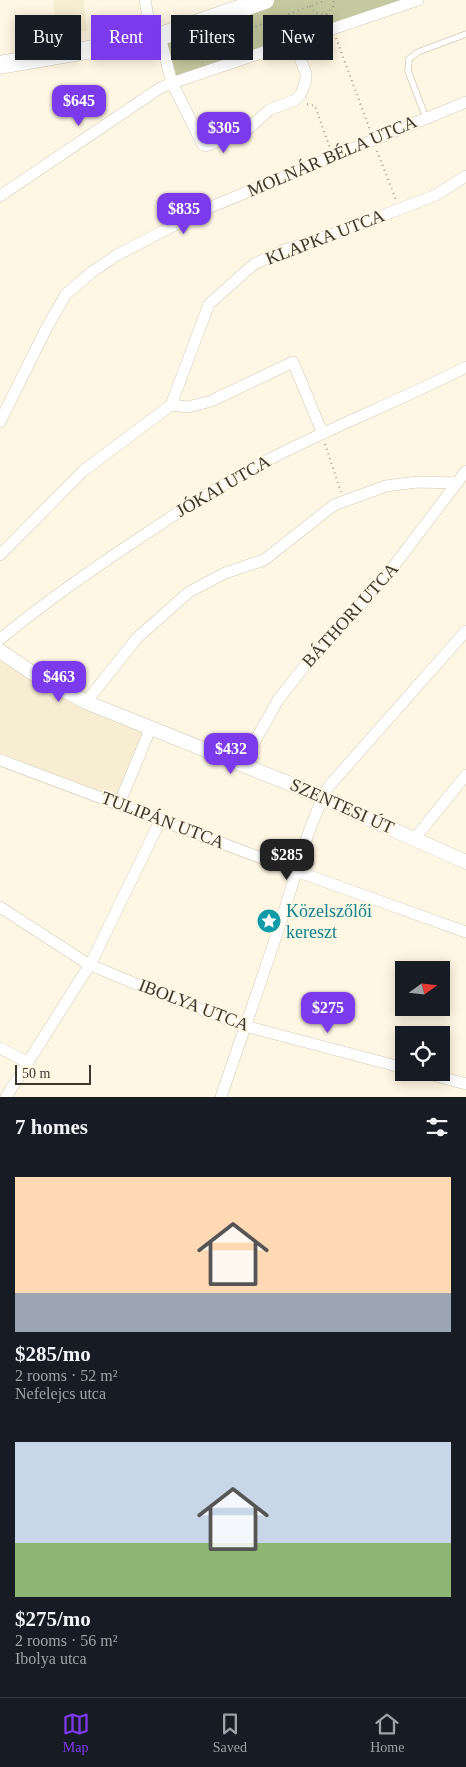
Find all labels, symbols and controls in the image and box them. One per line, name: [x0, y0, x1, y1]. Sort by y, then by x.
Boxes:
chip: Buy: [15, 15, 81, 60]
chip: Rent: [91, 15, 161, 60]
chip: Filters: [171, 15, 253, 60]
chip: New: [263, 15, 333, 60]
pin: $645: [49, 84, 109, 127]
text: $645: [63, 92, 95, 109]
street label: MOLNÁR BÉLA UTCA: [244, 110, 420, 201]
pin: $305: [194, 112, 254, 154]
text: $305: [208, 119, 240, 136]
pin: $835: [154, 192, 214, 235]
text: $835: [168, 200, 200, 217]
street label: KLAPKA UTCA: [263, 205, 387, 269]
street label: JÓKAI UTCA: [172, 450, 274, 521]
street label: BÁTHORI UTCA: [297, 558, 402, 671]
pin: $463: [29, 660, 89, 703]
text: $463: [43, 668, 75, 685]
pin: $432: [201, 732, 261, 775]
text: $432: [215, 740, 247, 757]
street label: SZENTESI ÚT: [287, 773, 397, 838]
street label: TULIPÁN UTCA: [99, 786, 228, 853]
pin: $285: [257, 838, 317, 881]
text: $285: [271, 846, 303, 863]
place label: Közelszőlői kereszt: [286, 901, 372, 942]
place icon: Közelszőlői kereszt: [256, 908, 282, 934]
north arrow: [395, 961, 450, 1016]
map controls: [395, 961, 450, 1081]
street label: IBOLYA UTCA: [136, 975, 252, 1035]
pin: $275: [298, 992, 358, 1034]
text: $275: [312, 999, 344, 1016]
button: locate: [395, 1026, 450, 1081]
scale bar: [15, 1062, 91, 1085]
text: 50 m: [22, 1066, 50, 1081]
icon: filters: [423, 1113, 451, 1141]
text: 7 homes: [15, 1115, 88, 1139]
icon: home: [188, 1209, 278, 1299]
text: $285/mo: [15, 1342, 91, 1366]
text: 2 rooms · 52 m²: [15, 1367, 118, 1384]
text: Nefelejcs utca: [15, 1385, 106, 1402]
icon: home: [188, 1474, 278, 1564]
text: $275/mo: [15, 1607, 91, 1631]
text: 2 rooms · 56 m²: [15, 1632, 118, 1649]
text: Ibolya utca: [15, 1650, 87, 1667]
tab: Map: [62, 1710, 90, 1756]
tab: Saved: [213, 1710, 247, 1756]
tab: Home: [370, 1710, 404, 1756]

